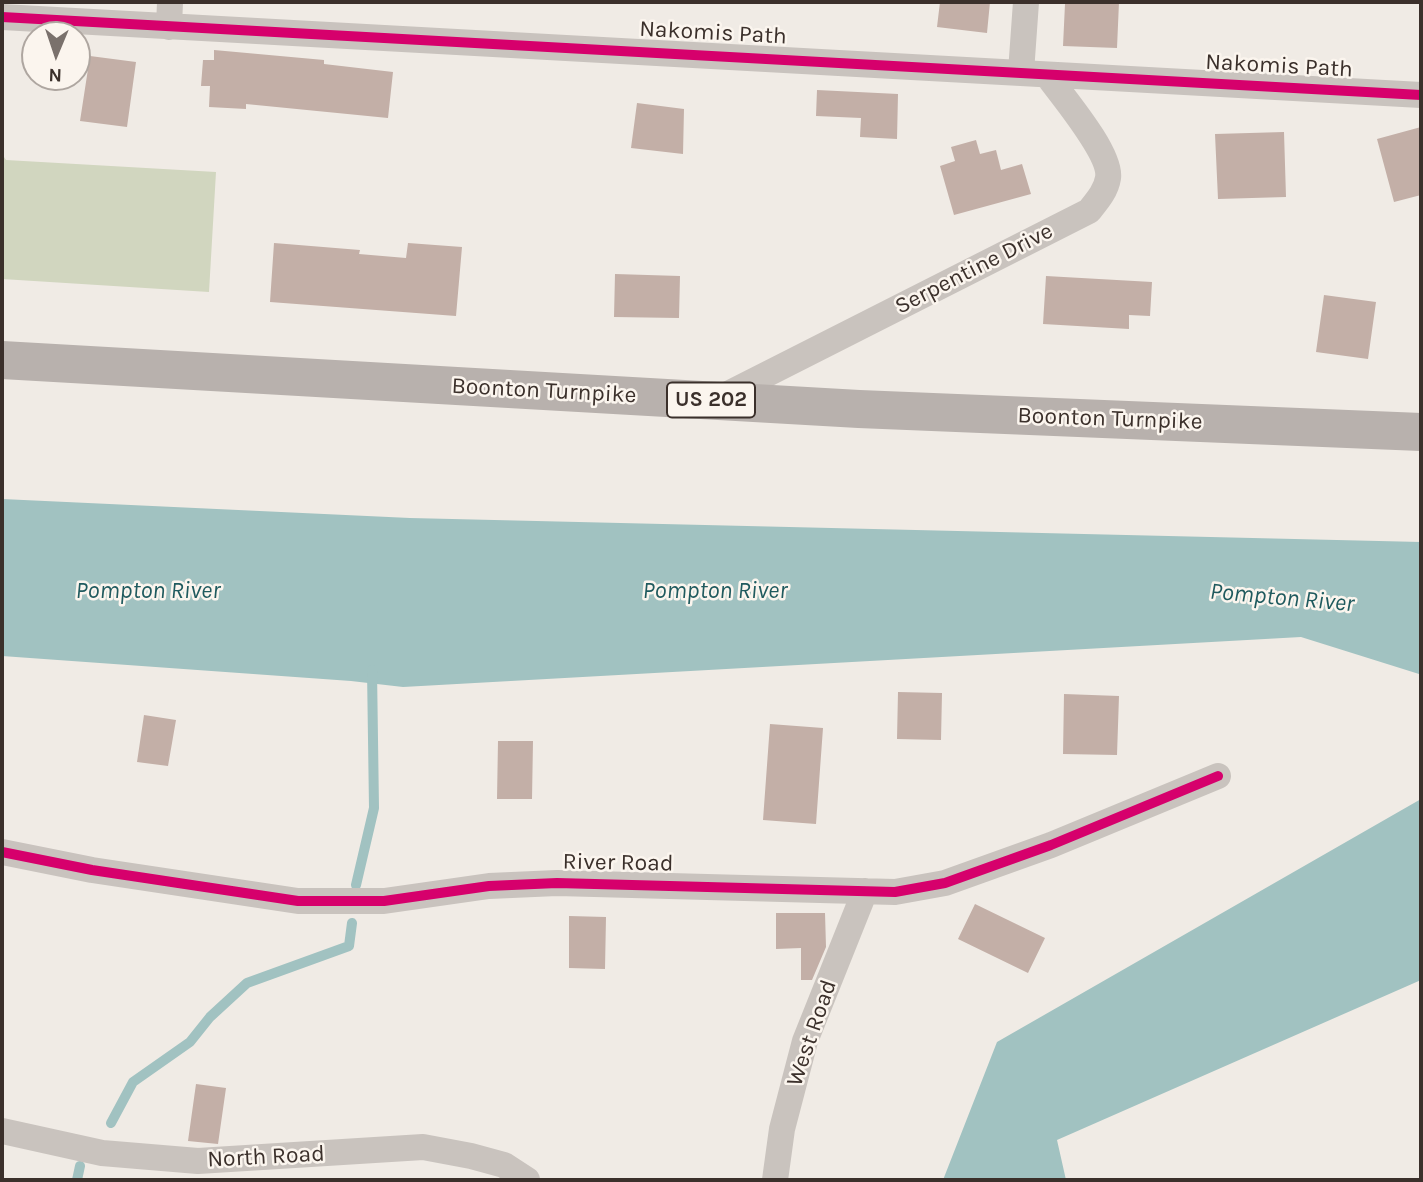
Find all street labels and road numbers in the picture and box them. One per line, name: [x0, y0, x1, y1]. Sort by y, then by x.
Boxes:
street label: Nakomis Path: [638, 15, 788, 51]
street label: Nakomis Path: [1204, 48, 1354, 84]
street label: Serpentine Drive: [890, 217, 1058, 321]
street label: Boonton Turnpike: [451, 372, 637, 410]
road number: US 202: [667, 382, 755, 418]
street label: Boonton Turnpike: [1017, 402, 1203, 436]
street label: River Road: [562, 848, 674, 878]
street label: West Road: [781, 976, 843, 1090]
street label: North Road: [207, 1140, 325, 1174]

